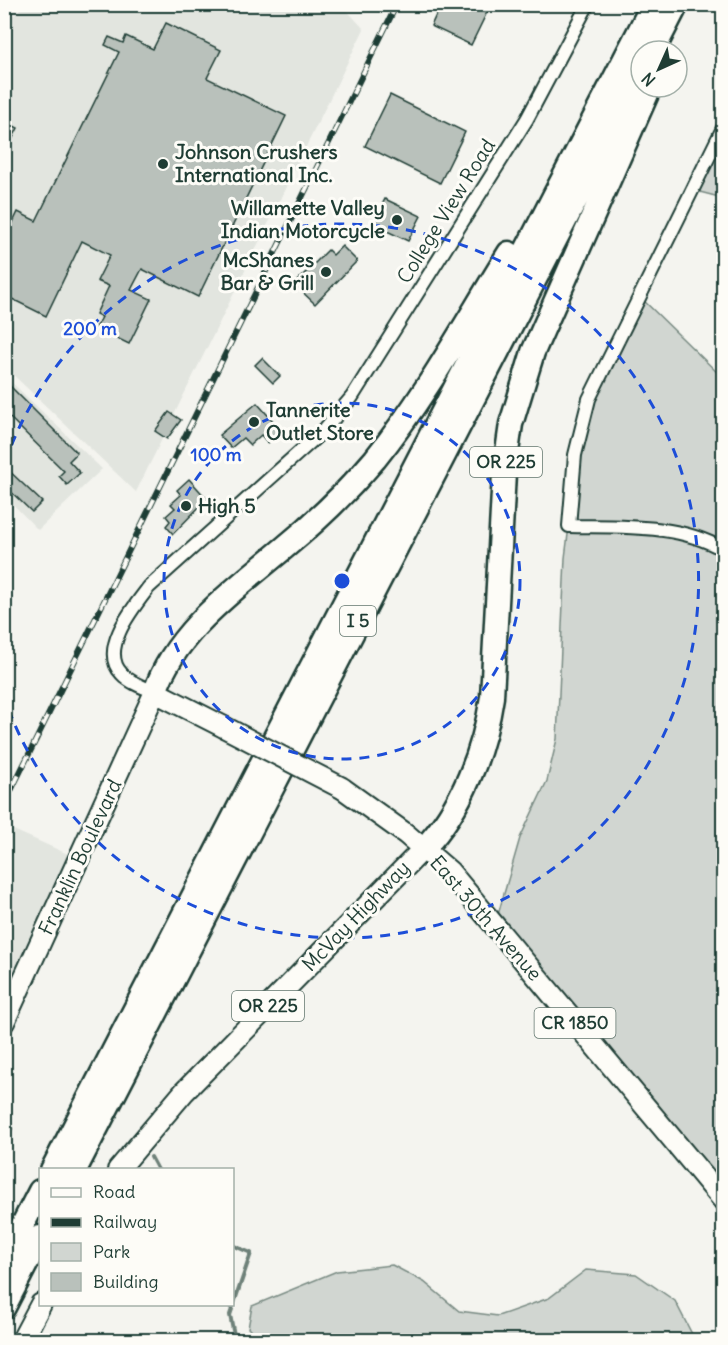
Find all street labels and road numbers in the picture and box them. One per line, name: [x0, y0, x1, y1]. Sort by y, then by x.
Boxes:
street label: College View Road: [391, 134, 500, 288]
road number: OR 225: [470, 447, 542, 477]
road number: I 5: [340, 606, 376, 636]
street label: Franklin Boulevard: [33, 775, 127, 939]
street label: East 30th Avenue: [425, 850, 548, 986]
street label: McVay Highway: [296, 855, 415, 976]
road number: OR 225: [232, 991, 304, 1021]
road number: CR 1850: [534, 1008, 616, 1038]

